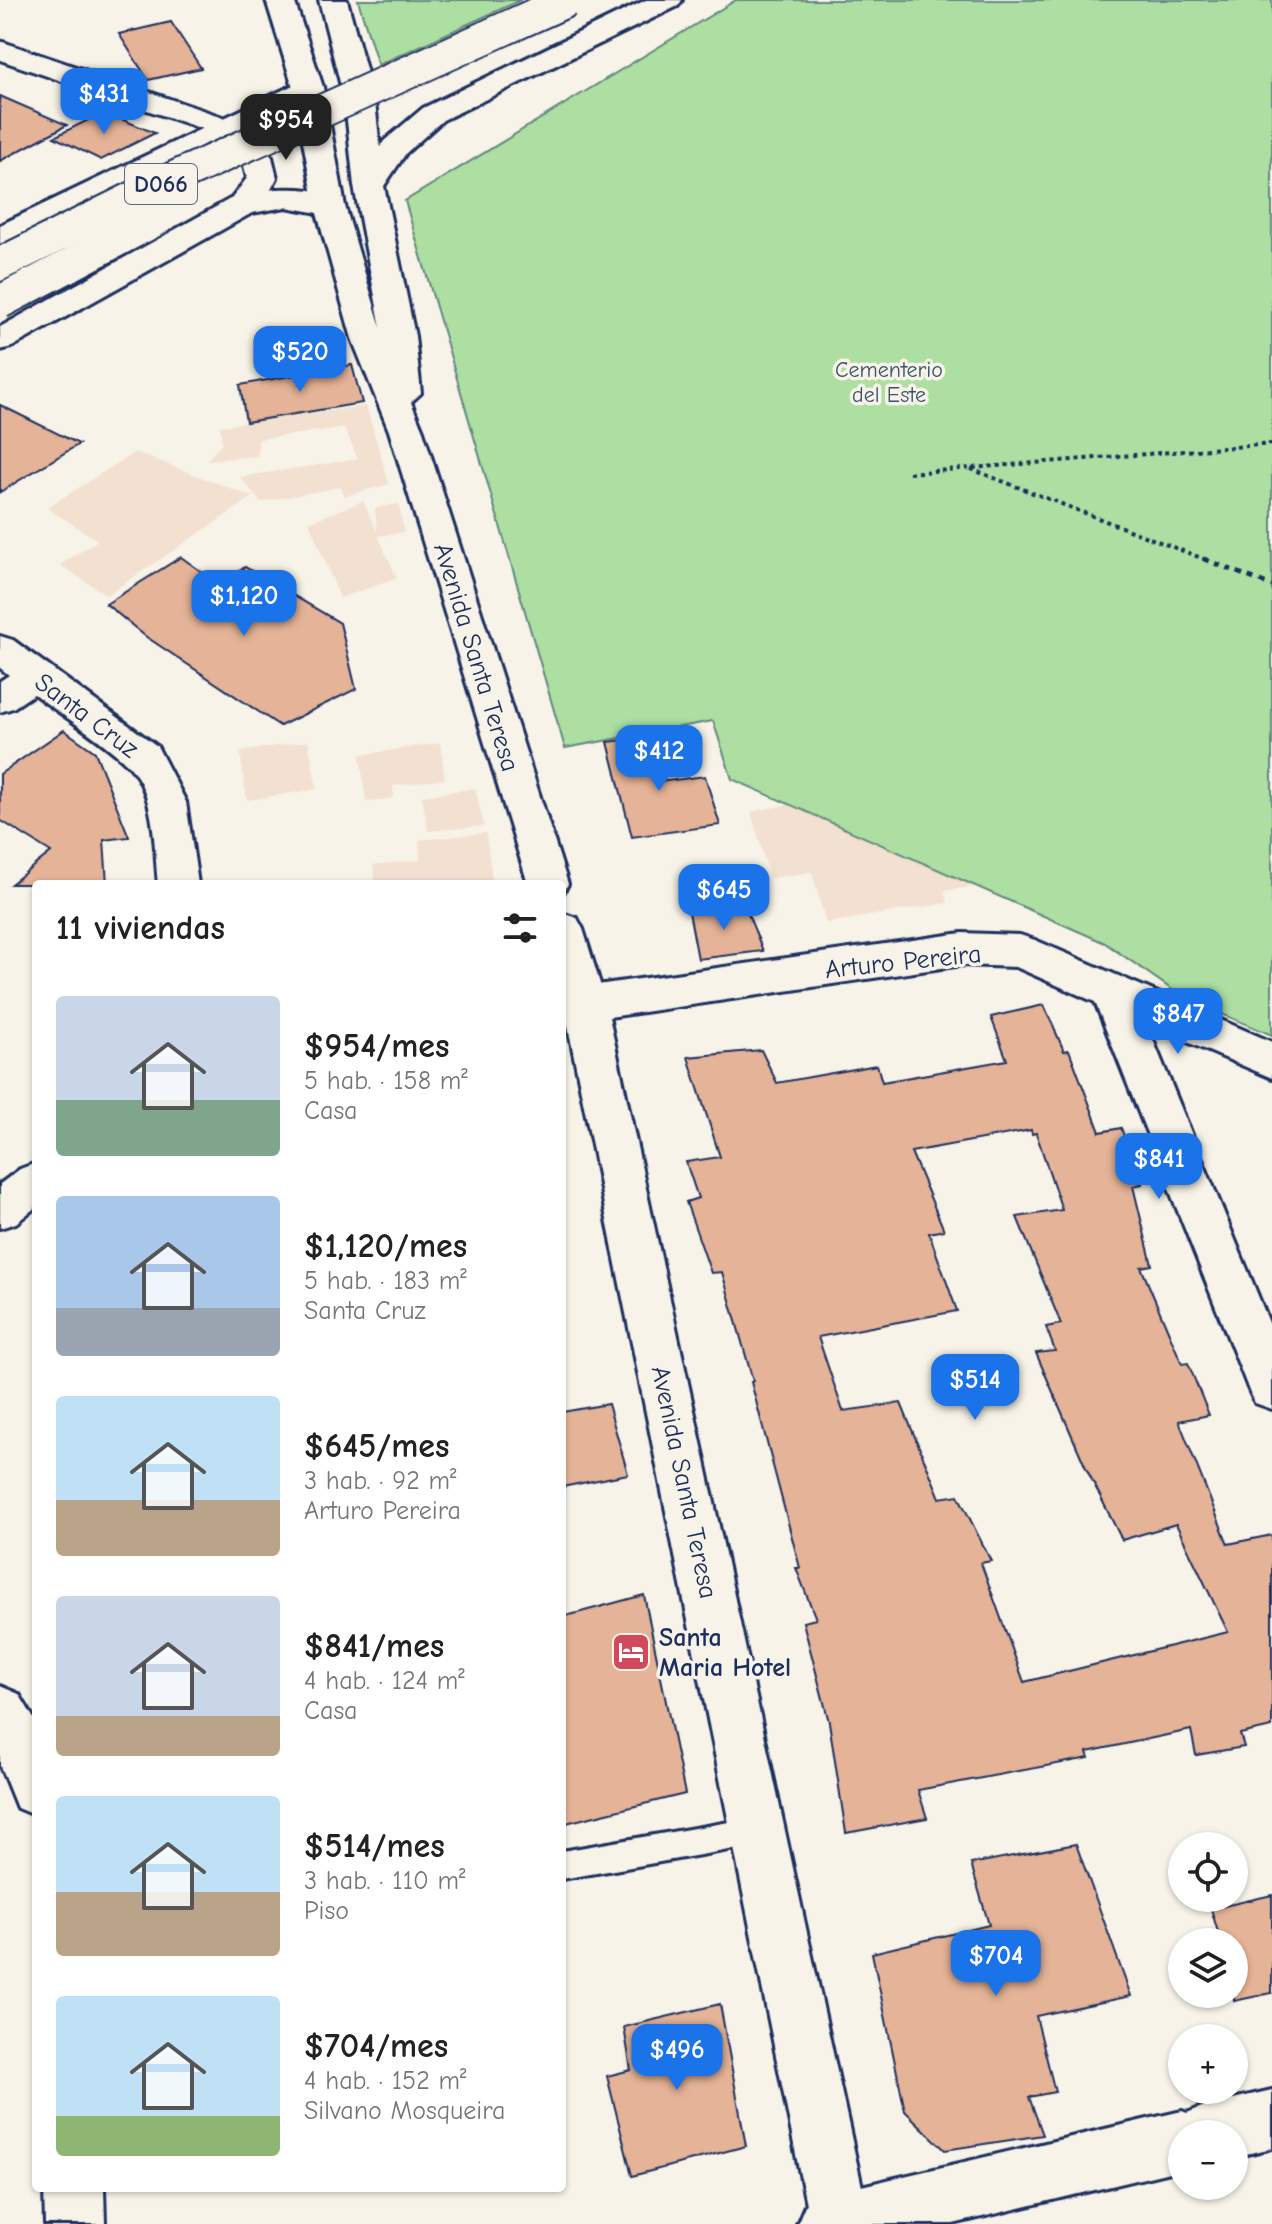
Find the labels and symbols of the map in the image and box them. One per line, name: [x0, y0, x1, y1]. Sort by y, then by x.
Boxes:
pin: $431: [57, 68, 151, 136]
pin: $954: [239, 94, 333, 162]
road number: D066: [125, 164, 197, 204]
pin: $520: [253, 326, 347, 394]
park label: Cementerio del Este: [835, 357, 943, 408]
street label: Avenida Santa Teresa: [427, 540, 525, 775]
pin: $1,120: [179, 570, 309, 638]
street label: Santa Cruz: [29, 667, 144, 764]
pin: $412: [612, 725, 706, 793]
pin: $645: [677, 864, 771, 932]
street label: Arturo Pereira: [823, 939, 983, 985]
pin: $847: [1131, 988, 1225, 1056]
pin: $841: [1112, 1133, 1206, 1201]
pin: $514: [928, 1354, 1022, 1422]
street label: Avenida Santa Teresa: [645, 1363, 723, 1601]
place label: Santa Maria Hotel: [659, 1623, 791, 1683]
hotel icon: Santa Maria Hotel: [610, 1631, 652, 1673]
pin: $704: [949, 1930, 1043, 1998]
pin: $496: [630, 2024, 724, 2092]

